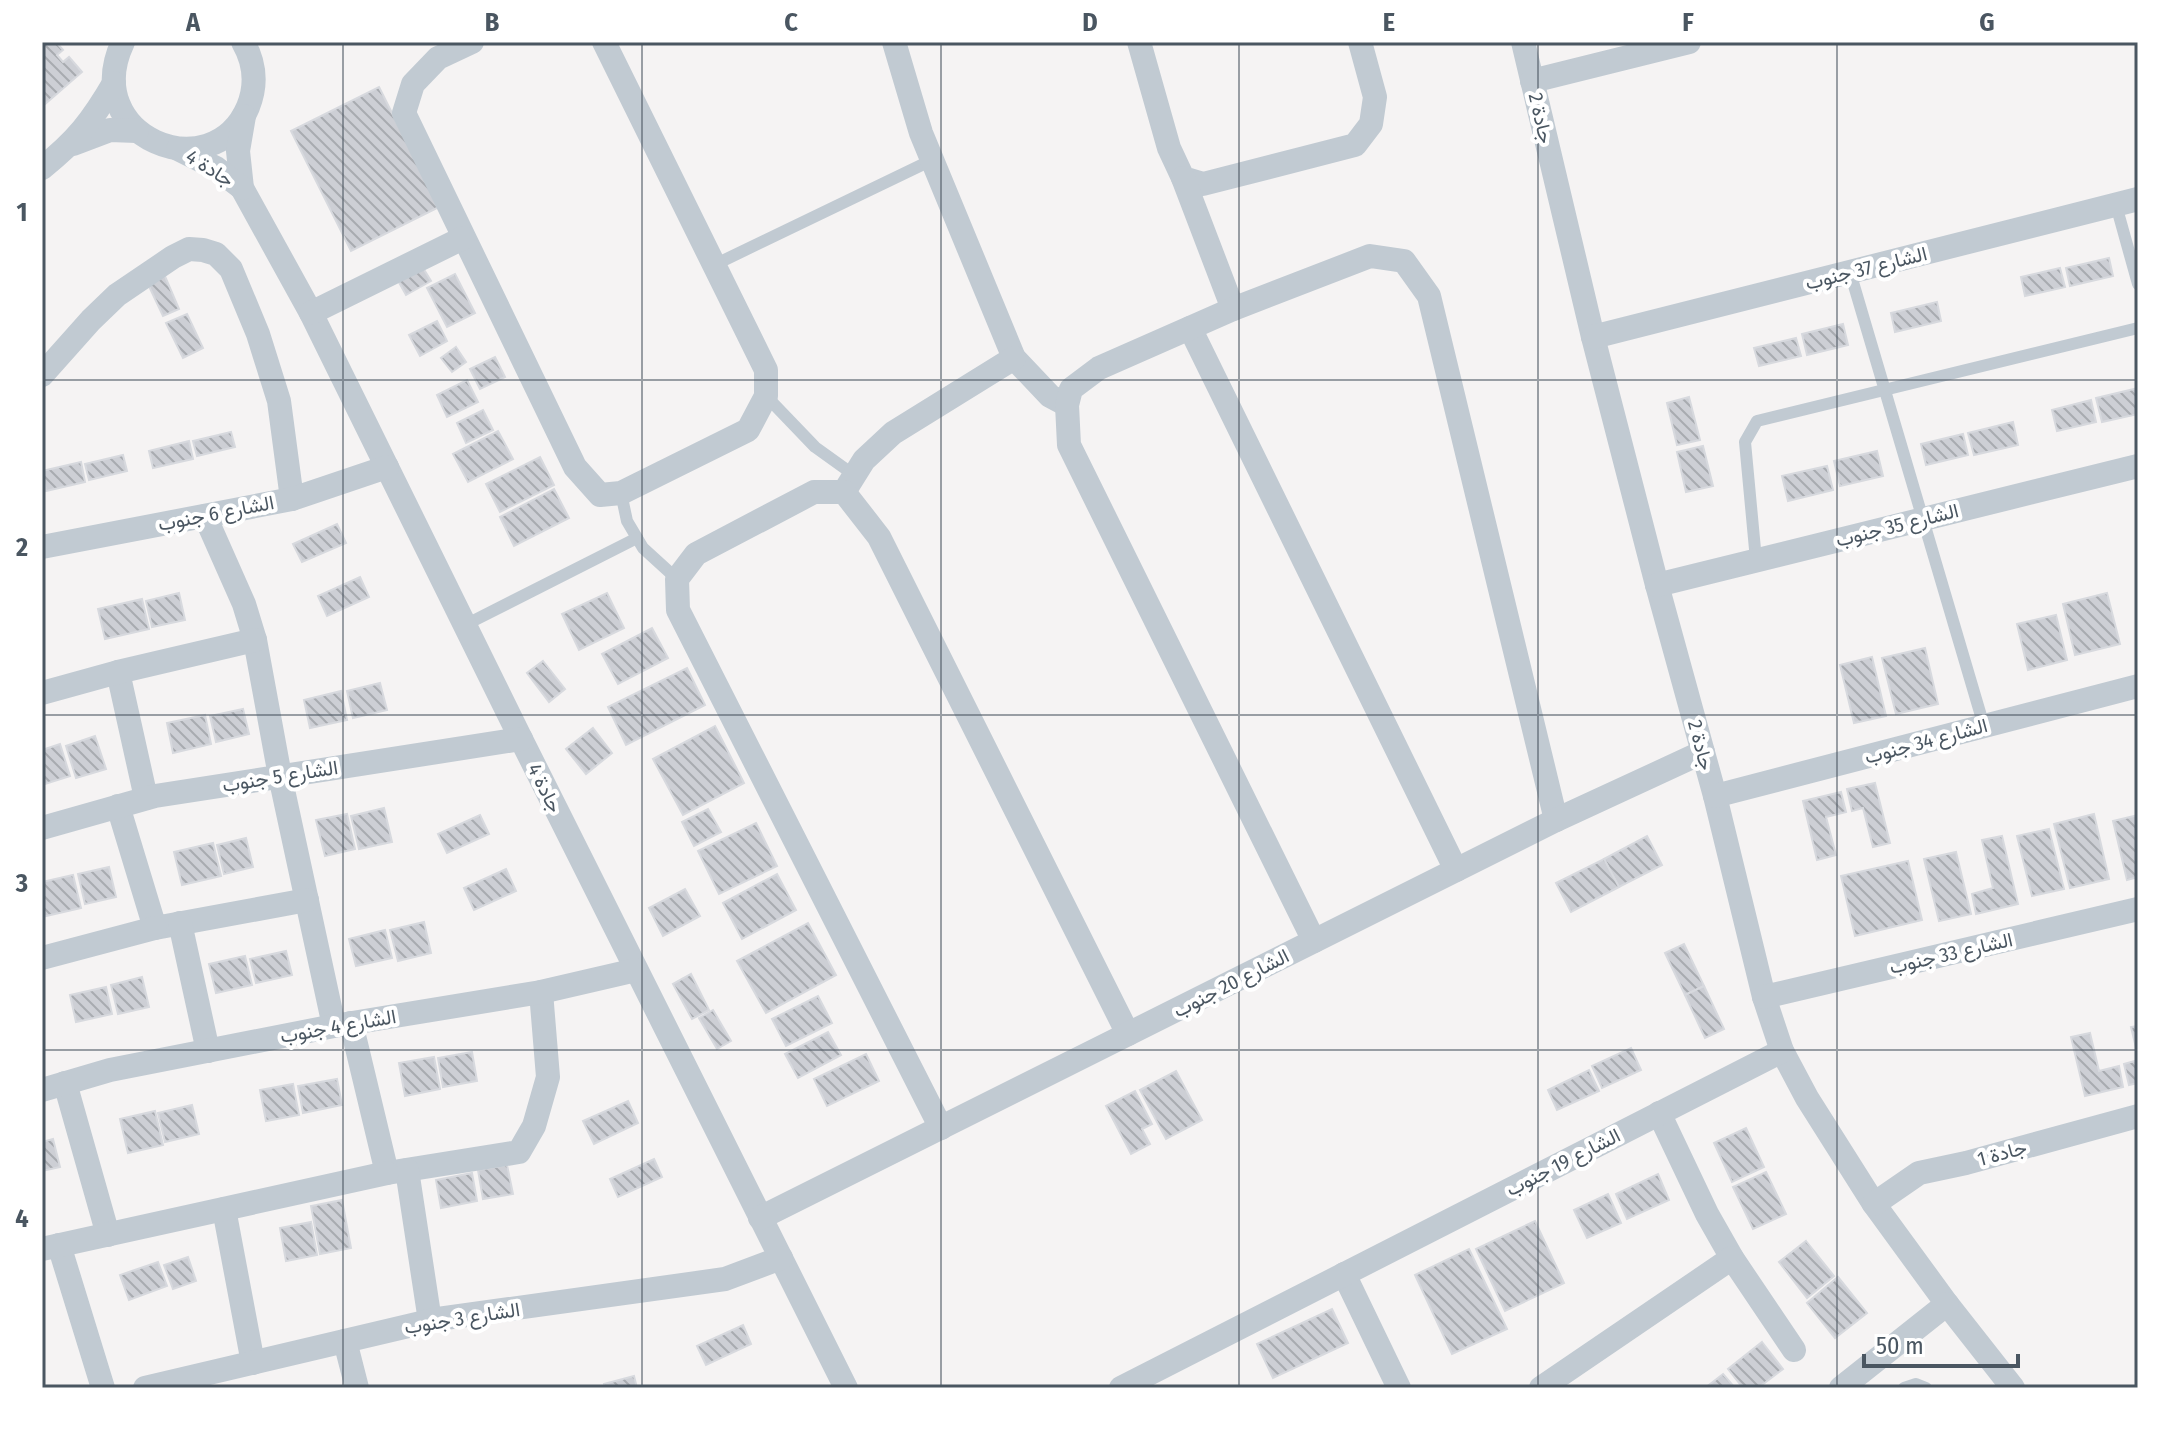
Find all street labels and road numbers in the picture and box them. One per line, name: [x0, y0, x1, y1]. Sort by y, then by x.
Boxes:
street label: جادة 2: [1524, 90, 1558, 146]
street label: جادة 4: [182, 144, 238, 192]
street label: الشارع 37 جنوب: [1803, 241, 1930, 297]
street label: الشارع 6 جنوب: [156, 490, 276, 538]
street label: الشارع 35 جنوب: [1833, 498, 1961, 554]
street label: الشارع 34 جنوب: [1862, 713, 1991, 771]
street label: جادة 2: [1683, 717, 1719, 773]
street label: الشارع 5 جنوب: [220, 755, 340, 799]
street label: جادة 4: [523, 759, 567, 817]
street label: الشارع 33 جنوب: [1887, 927, 2015, 981]
street label: الشارع 20 جنوب: [1169, 943, 1294, 1024]
street label: الشارع 4 جنوب: [278, 1004, 398, 1050]
street label: الشارع 19 جنوب: [1502, 1123, 1625, 1203]
street label: جادة 1: [1975, 1135, 2029, 1171]
street label: الشارع 3 جنوب: [402, 1297, 522, 1341]

